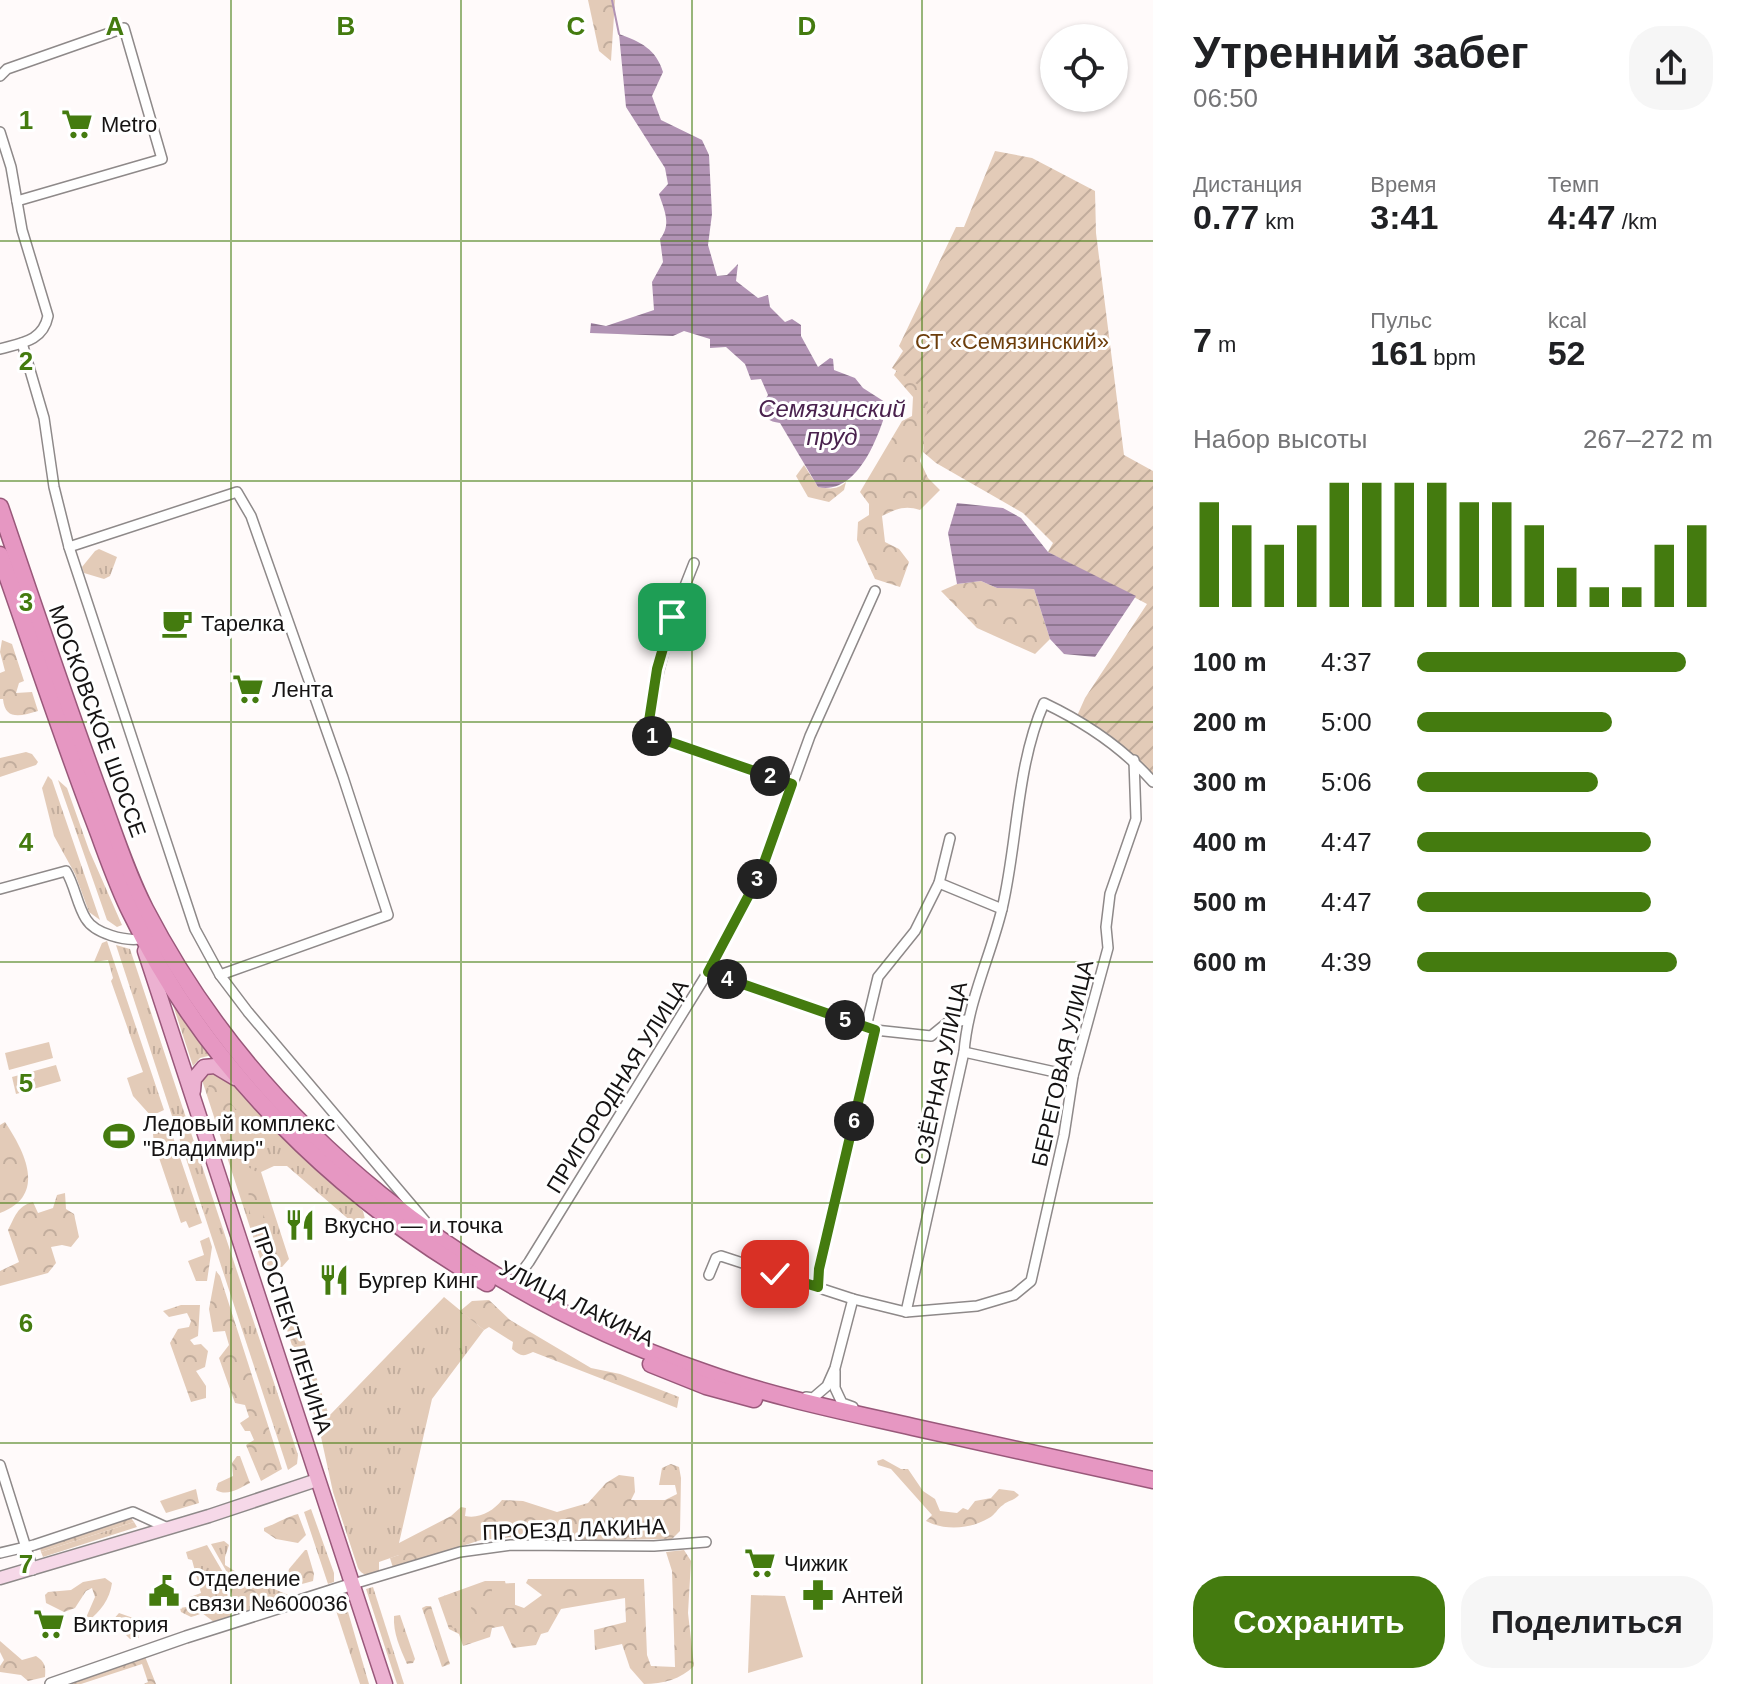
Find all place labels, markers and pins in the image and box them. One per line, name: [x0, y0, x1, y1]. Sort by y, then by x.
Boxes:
supermarket icon: Metro: [60, 107, 94, 141]
place label: Metro: [101, 112, 157, 137]
pin: [638, 583, 706, 651]
cafe icon: Тарелка: [160, 606, 194, 640]
place label: Тарелка: [201, 611, 285, 636]
supermarket icon: Лента: [231, 672, 265, 706]
place label: Лента: [272, 677, 334, 702]
pin: 1: [632, 716, 672, 756]
pin: 2: [750, 756, 790, 796]
pin: 3: [737, 859, 777, 899]
pin: 4: [707, 959, 747, 999]
pin: 5: [825, 1000, 865, 1040]
pin: 6: [834, 1101, 874, 1141]
place label: Ледовый комплекс "Владимир": [143, 1111, 335, 1161]
sports icon: Ледовый комплекс "Владимир": [102, 1119, 136, 1153]
restaurant icon: Вкусно — и точка: [283, 1208, 317, 1242]
place label: Вкусно — и точка: [324, 1213, 503, 1238]
pin: [741, 1240, 809, 1308]
restaurant icon: Бургер Кинг: [317, 1263, 351, 1297]
place label: Бургер Кинг: [358, 1268, 478, 1293]
supermarket icon: Чижик: [743, 1546, 777, 1580]
place label: Чижик: [784, 1551, 848, 1576]
place label: Отделение связи №600036: [188, 1566, 348, 1616]
public building icon: Отделение связи №600036: [147, 1574, 181, 1608]
pharmacy icon: Антей: [801, 1578, 835, 1612]
place label: Антей: [842, 1583, 903, 1608]
supermarket icon: Виктория: [32, 1607, 66, 1641]
place label: Виктория: [73, 1612, 168, 1637]

